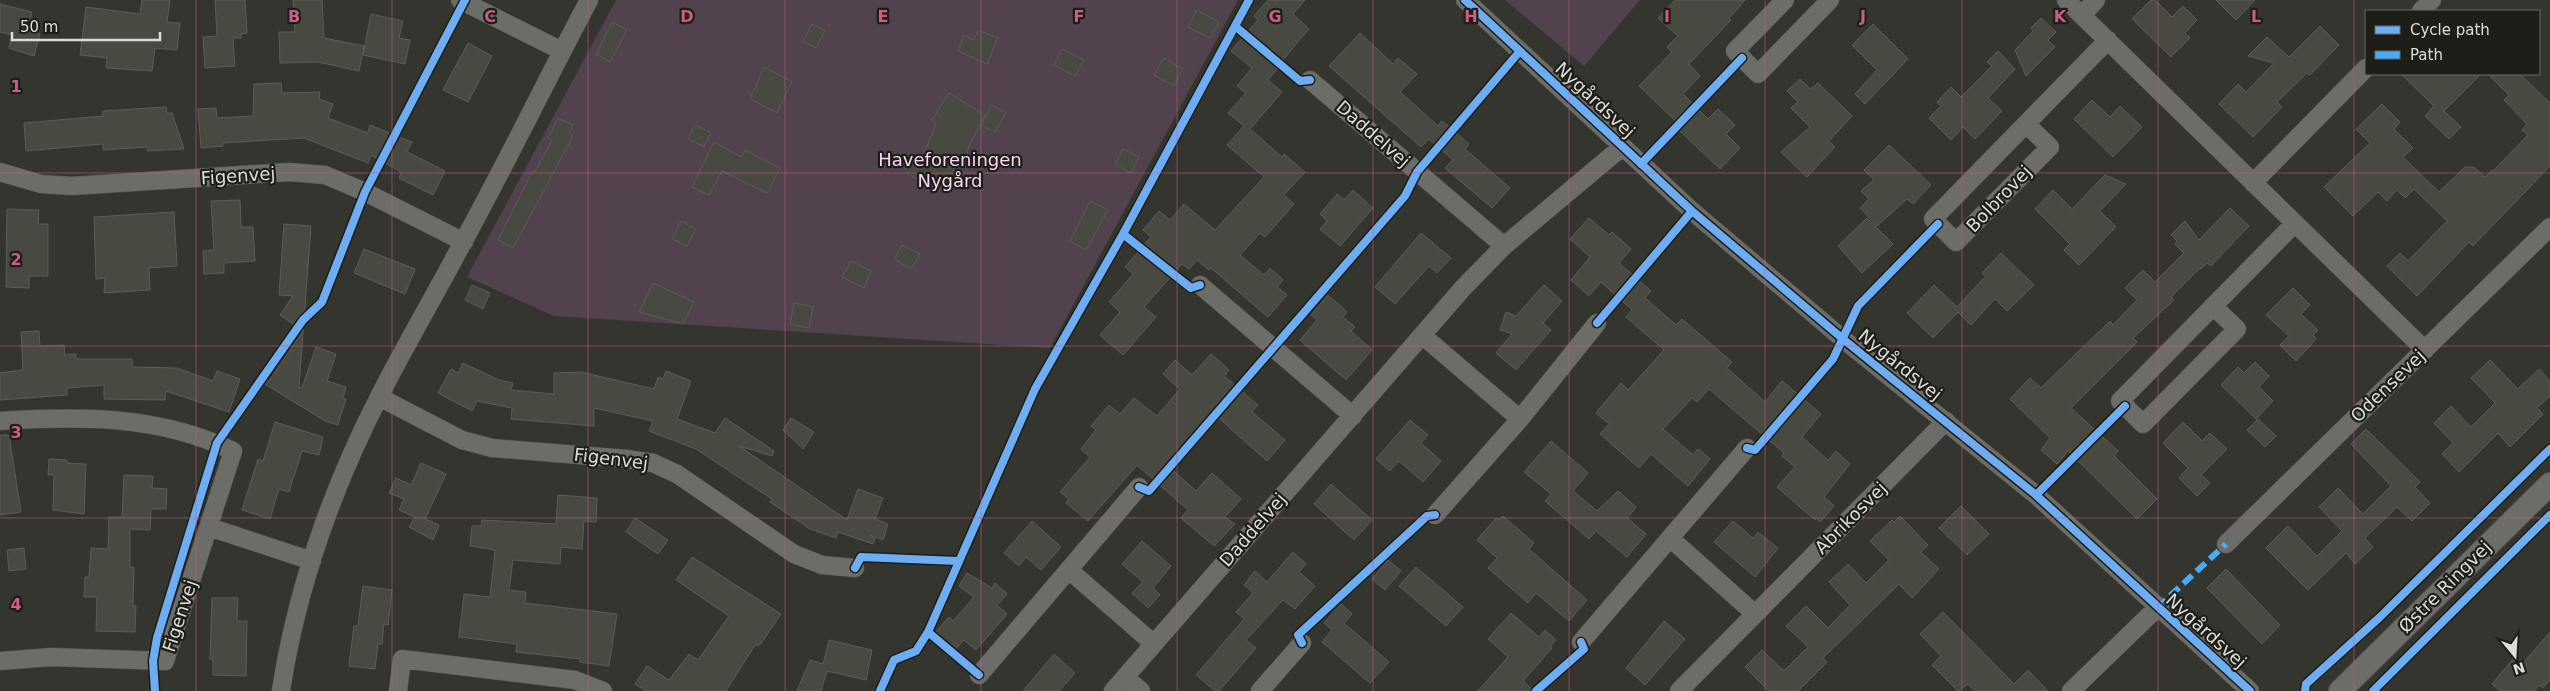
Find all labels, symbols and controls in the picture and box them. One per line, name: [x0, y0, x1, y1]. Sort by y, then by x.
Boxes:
text: B: [288, 7, 300, 26]
text: C: [484, 7, 496, 26]
text: D: [680, 7, 694, 26]
text: E: [878, 7, 888, 26]
text: F: [1074, 7, 1084, 26]
text: G: [1268, 7, 1282, 26]
text: H: [1464, 7, 1478, 26]
text: I: [1664, 7, 1670, 26]
text: J: [1859, 7, 1866, 26]
text: K: [2054, 7, 2067, 26]
text: L: [2251, 7, 2261, 26]
scale bar: [12, 10, 160, 42]
legend: [2365, 10, 2540, 75]
text: 50 m: [20, 18, 58, 36]
text: Cycle path: [2410, 21, 2490, 39]
text: Path: [2410, 46, 2443, 64]
street label: Nygårdsvej: [1551, 57, 1640, 142]
text: 1: [10, 77, 22, 96]
street label: Daddelvej: [1332, 96, 1414, 171]
park label: Haveforeningen Nygård: [878, 149, 1022, 191]
street label: Bolbrovej: [1962, 161, 2036, 236]
street label: Figenvej: [200, 162, 276, 189]
text: 2: [10, 250, 22, 269]
street label: Nygårdsvej: [1854, 325, 1946, 405]
street label: Odensevej: [2346, 345, 2429, 426]
text: 3: [10, 423, 22, 442]
street label: Figenvej: [573, 444, 649, 473]
street label: Abrikosvej: [1810, 477, 1891, 558]
street label: Daddelvej: [1215, 489, 1290, 571]
street label: Østre Ringvej: [2394, 536, 2495, 637]
street label: Figenvej: [158, 577, 201, 655]
street label: Nygårdsvej: [2162, 589, 2251, 672]
text: 4: [10, 595, 22, 614]
north arrow: [2490, 631, 2540, 681]
text: N: [2511, 659, 2527, 678]

